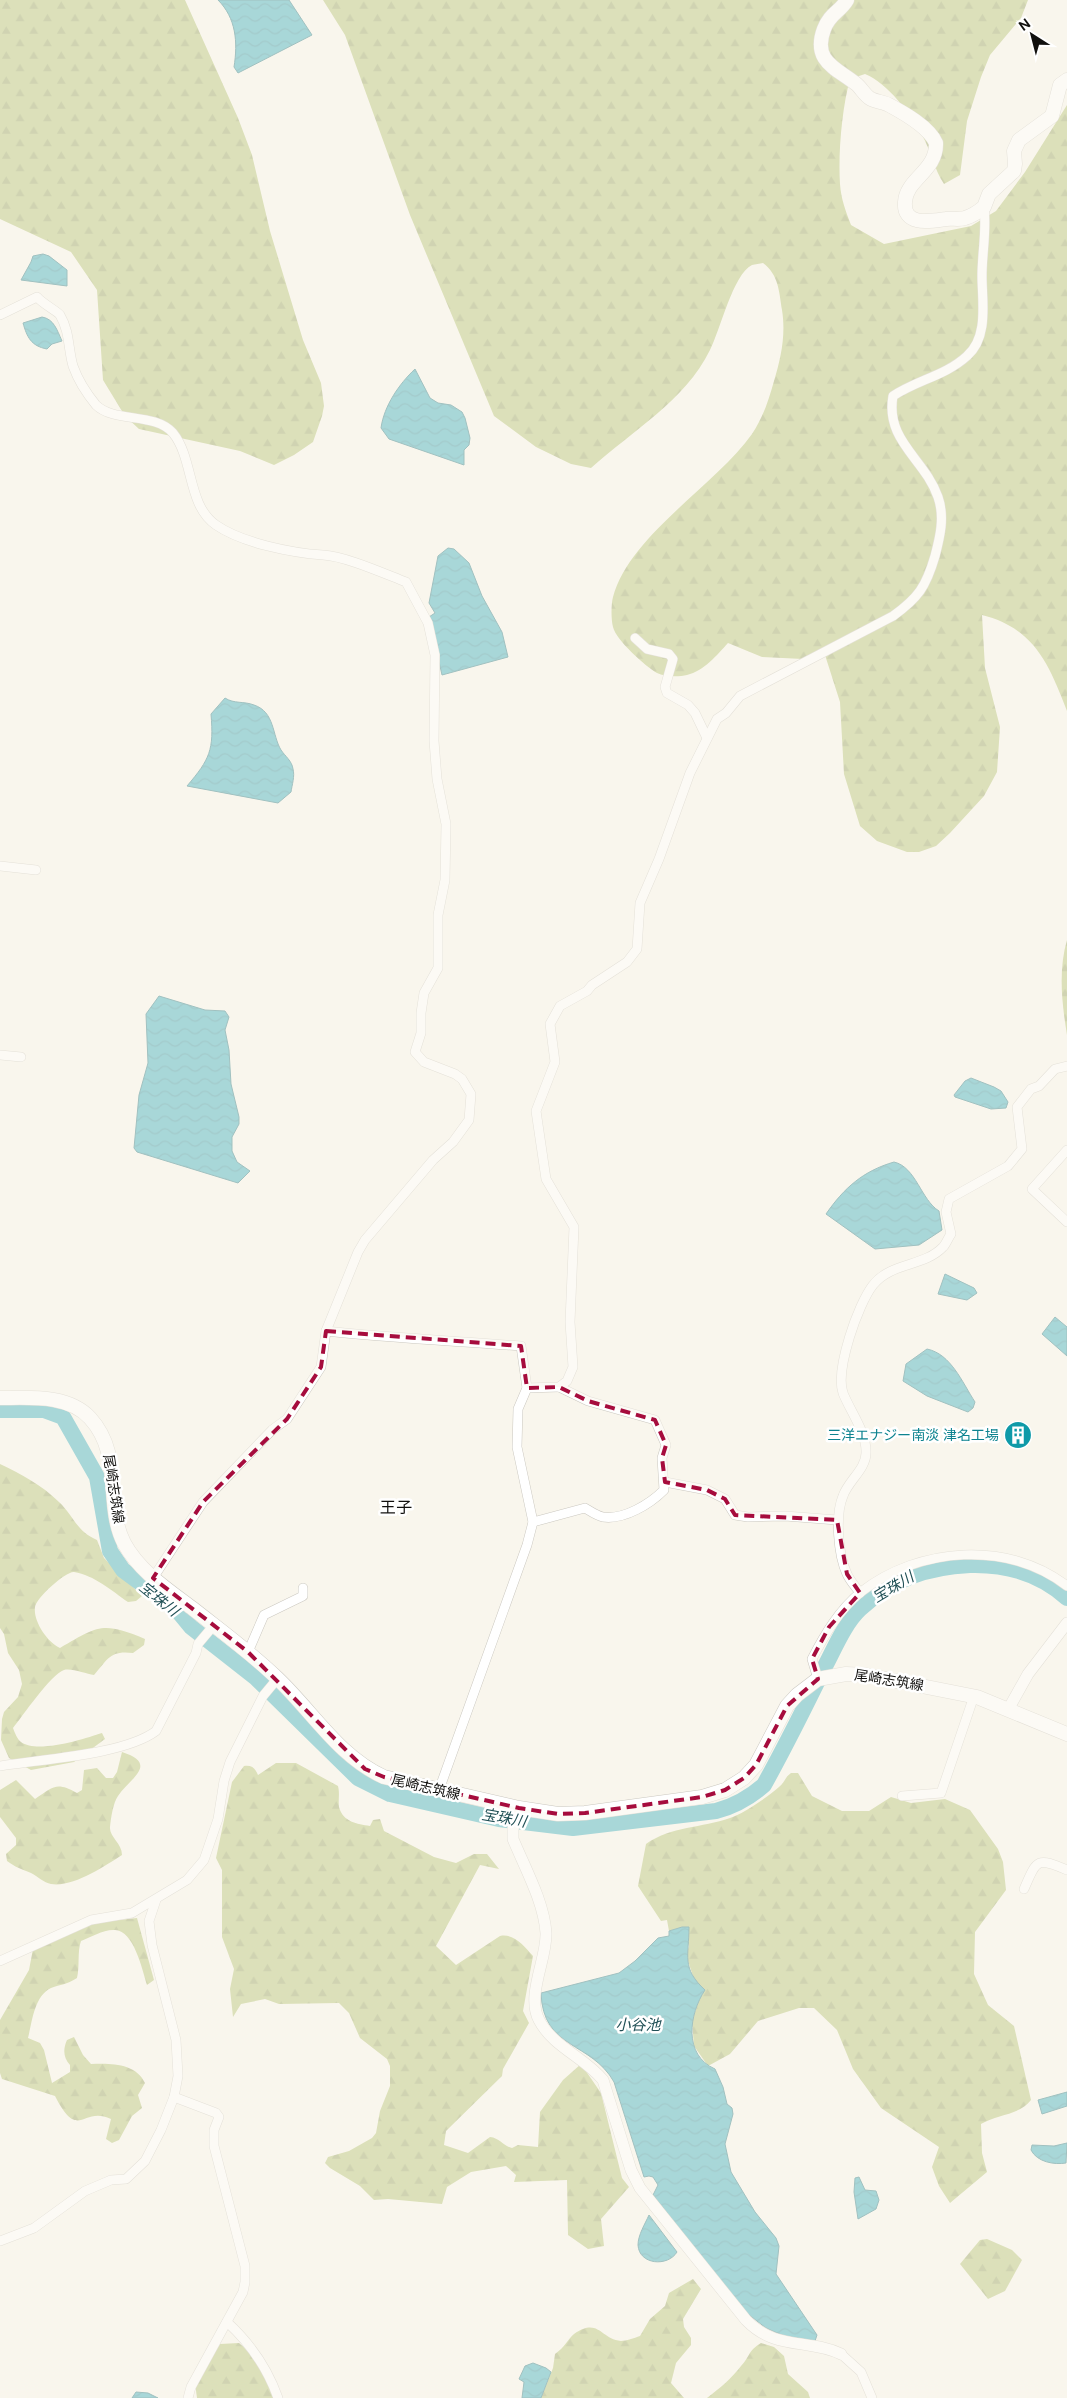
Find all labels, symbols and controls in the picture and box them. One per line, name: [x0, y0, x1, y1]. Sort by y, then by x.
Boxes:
north arrow: [1007, 10, 1057, 60]
text: N: [1015, 14, 1034, 35]
building icon: 三洋エナジー南淡 津名工場: [1003, 1420, 1033, 1450]
place label: 三洋エナジー南淡 津名工場: [827, 1426, 999, 1444]
street label: 尾崎志筑線: [100, 1453, 128, 1525]
district label: 王子: [380, 1497, 412, 1518]
water label: 宝珠川: [869, 1566, 919, 1607]
water label: 宝珠川: [135, 1577, 184, 1622]
street label: 尾崎志筑線: [853, 1666, 925, 1694]
street label: 尾崎志筑線: [390, 1770, 462, 1804]
water label: 宝珠川: [480, 1804, 530, 1832]
water label: 小谷池: [615, 2015, 662, 2035]

